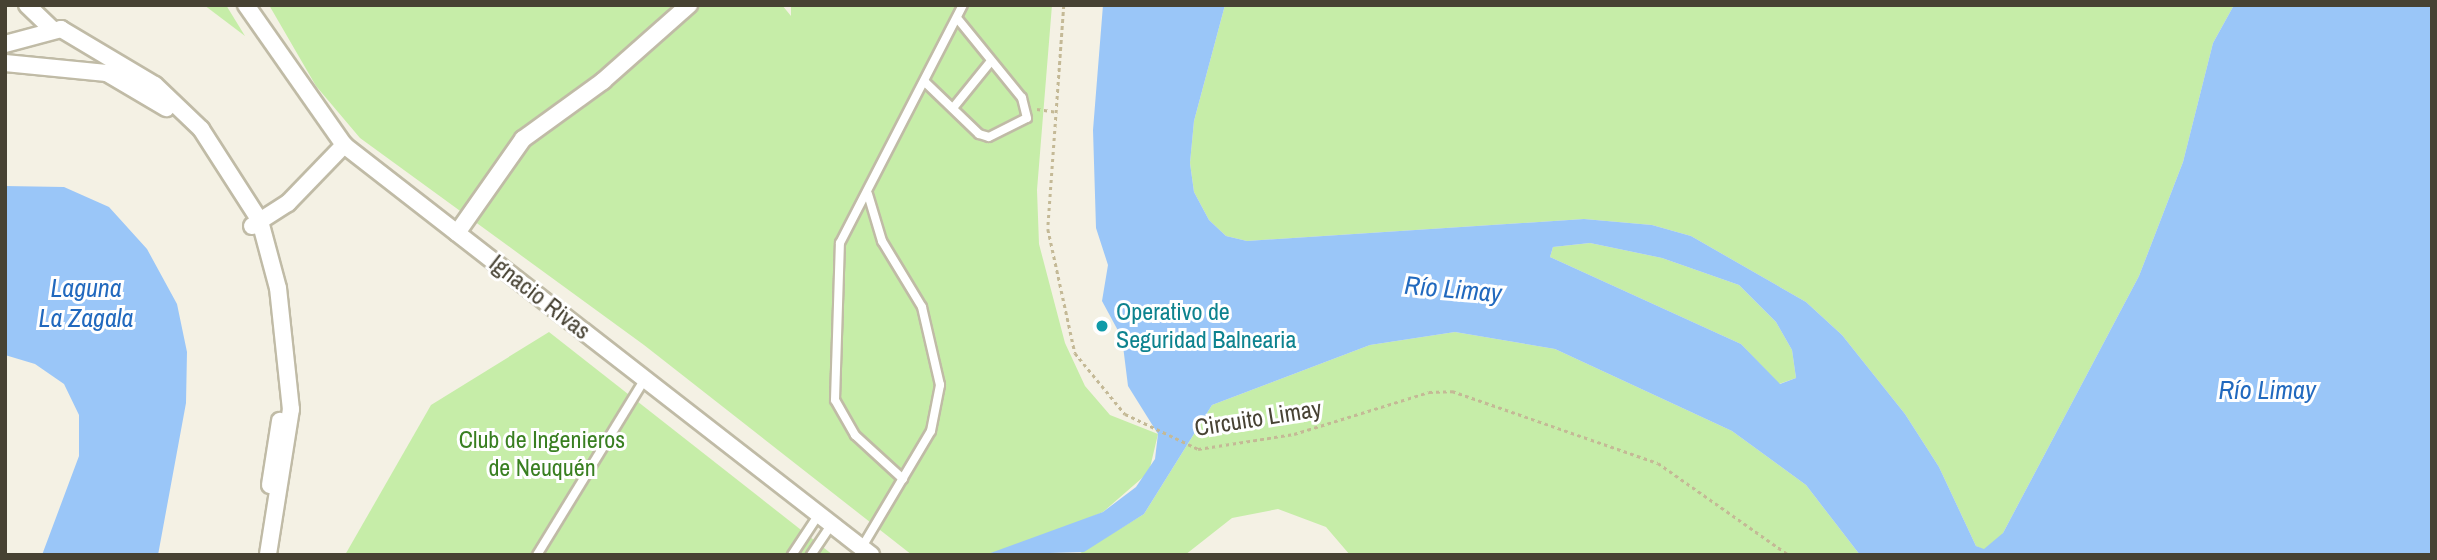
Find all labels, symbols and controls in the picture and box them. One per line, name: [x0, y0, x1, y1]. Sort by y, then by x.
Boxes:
street label: Ignacio Rivas: [484, 249, 596, 345]
water label: Río Limay: [1403, 269, 1503, 309]
water label: Laguna La Zagala: [39, 272, 133, 334]
place label: Operativo de Seguridad Balnearia: [1116, 298, 1297, 354]
marker: Operativo de Seguridad Balnearia: [1094, 318, 1110, 334]
water label: Río Limay: [2218, 374, 2316, 406]
street label: Circuito Limay: [1193, 394, 1323, 442]
park label: Club de Ingenieros de Neuquén: [459, 426, 625, 482]

